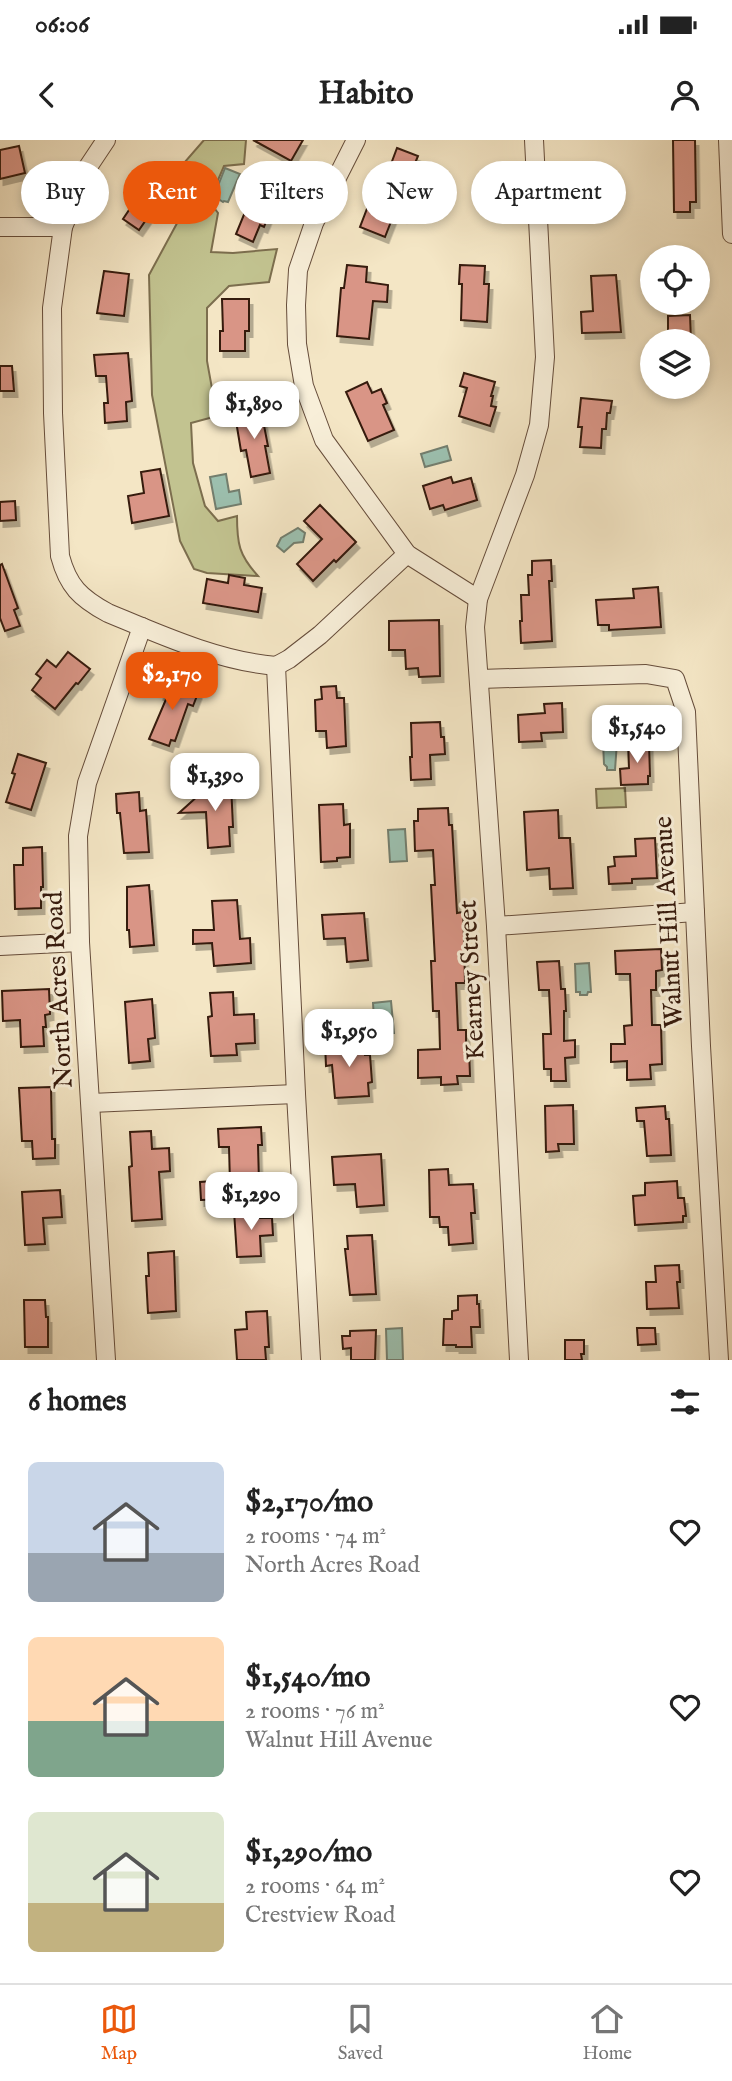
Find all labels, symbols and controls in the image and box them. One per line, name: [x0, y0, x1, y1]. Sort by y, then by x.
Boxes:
text: 06:06: [35, 8, 89, 41]
text: Habito: [319, 74, 413, 115]
icon: back: [28, 76, 66, 114]
icon: person: [666, 76, 704, 114]
chip: Buy: [21, 161, 109, 224]
chip: Rent: [123, 161, 221, 224]
chip: Filters: [235, 161, 348, 224]
chip: New: [362, 161, 457, 224]
chip: Apartment: [471, 161, 626, 224]
map controls: [640, 245, 710, 399]
button: locate: [640, 245, 710, 315]
button: layers: [640, 329, 710, 399]
pin: $1,890: [197, 382, 311, 441]
text: $1,890: [225, 389, 283, 418]
pin: $2,170: [115, 652, 229, 712]
text: $2,170: [142, 660, 202, 689]
pin: $1,540: [580, 706, 694, 765]
text: $1,540: [608, 713, 666, 742]
pin: $1,390: [158, 754, 272, 813]
text: $1,390: [186, 761, 244, 790]
street label: Walnut Hill Avenue: [647, 815, 691, 1029]
street label: North Acres Road: [37, 890, 81, 1089]
street label: Kearney Street: [451, 899, 493, 1061]
pin: $1,950: [292, 1010, 406, 1069]
text: $1,950: [320, 1017, 378, 1046]
pin: $1,290: [194, 1172, 308, 1232]
text: $1,290: [221, 1180, 281, 1209]
text: 6 homes: [28, 1383, 127, 1421]
icon: filters: [666, 1383, 704, 1421]
text: $2,170/mo: [245, 1484, 373, 1522]
icon: home: [84, 1490, 168, 1574]
icon: heart: [666, 1513, 704, 1551]
text: 2 rooms · 74 m²: [245, 1522, 386, 1551]
text: North Acres Road: [245, 1551, 420, 1580]
text: $1,540/mo: [245, 1659, 370, 1697]
icon: home: [84, 1665, 168, 1749]
icon: heart: [666, 1688, 704, 1726]
text: 2 rooms · 76 m²: [245, 1697, 385, 1726]
text: Walnut Hill Avenue: [245, 1726, 432, 1755]
text: $1,290/mo: [245, 1834, 372, 1872]
icon: home: [84, 1840, 168, 1924]
icon: heart: [666, 1863, 704, 1901]
text: 2 rooms · 64 m²: [245, 1872, 385, 1901]
text: Crestview Road: [245, 1901, 395, 1930]
tab: Map: [100, 2000, 138, 2066]
tab: Saved: [338, 2000, 383, 2066]
tab: Home: [582, 2000, 632, 2066]

